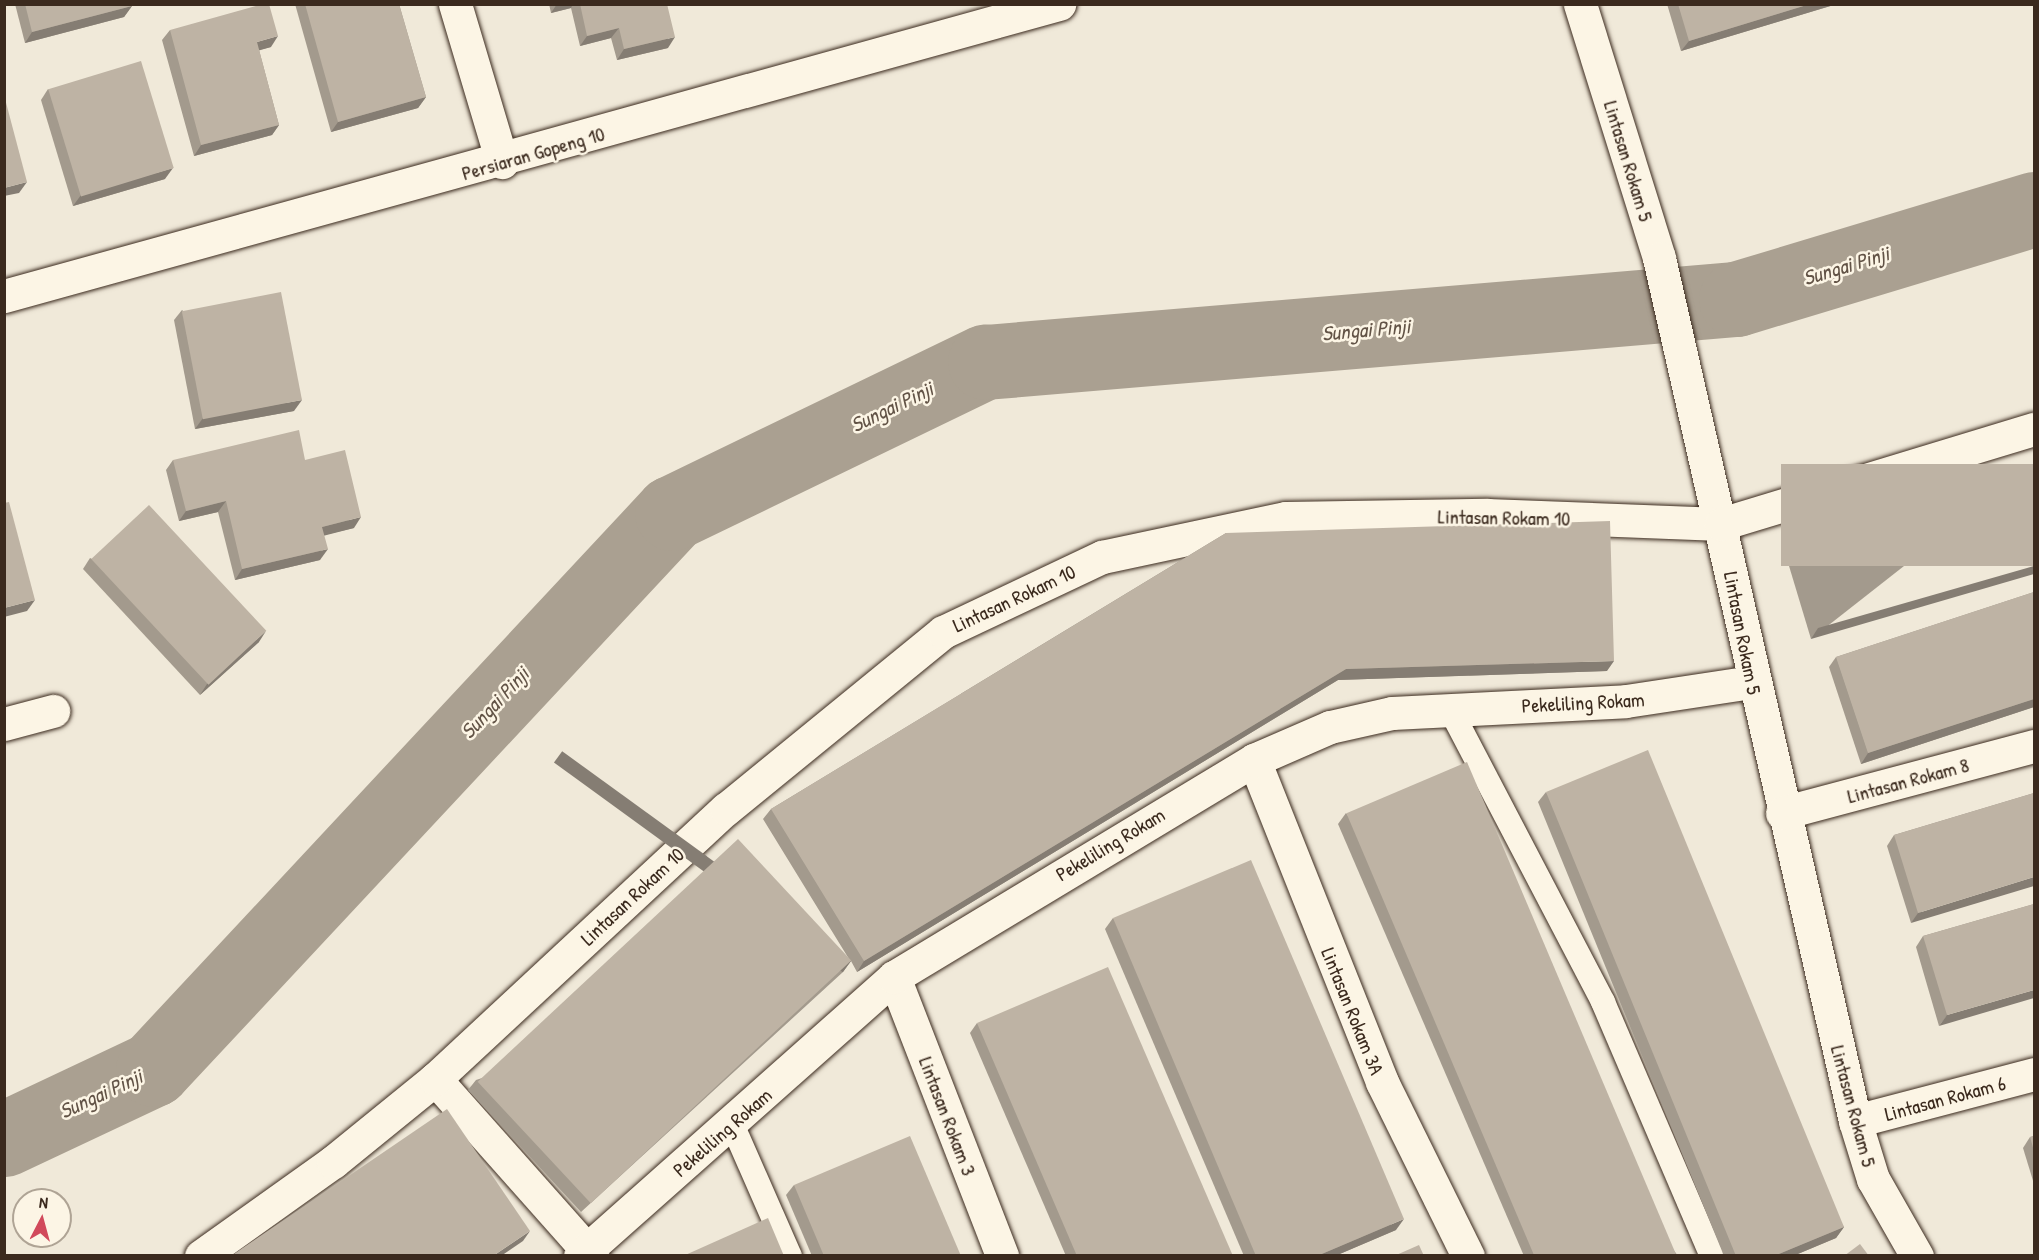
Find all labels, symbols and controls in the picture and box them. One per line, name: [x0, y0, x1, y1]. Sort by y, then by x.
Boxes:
street label: Lintasan Rokam 5: [1599, 98, 1659, 224]
street label: Persiaran Gopeng 10: [459, 121, 607, 185]
water label: Sungai Pinji: [1800, 241, 1892, 291]
water label: Sungai Pinji: [1321, 314, 1411, 346]
water label: Sungai Pinji: [847, 376, 937, 438]
street label: Lintasan Rokam 10: [1438, 504, 1570, 530]
street label: Lintasan Rokam 10: [949, 559, 1079, 637]
street label: Lintasan Rokam 5: [1719, 569, 1767, 697]
water label: Sungai Pinji: [456, 662, 534, 744]
street label: Pekeliling Rokam: [1521, 687, 1645, 717]
street label: Lintasan Rokam 8: [1845, 752, 1971, 808]
street label: Pekeliling Rokam: [1051, 802, 1169, 886]
street label: Lintasan Rokam 10: [575, 842, 689, 950]
street label: Lintasan Rokam 3A: [1317, 944, 1389, 1078]
street label: Lintasan Rokam 5: [1826, 1043, 1882, 1169]
street label: Lintasan Rokam 3: [914, 1053, 982, 1179]
water label: Sungai Pinji: [56, 1064, 146, 1124]
street label: Lintasan Rokam 6: [1882, 1070, 2008, 1126]
street label: Pekeliling Rokam: [668, 1083, 776, 1181]
north arrow: [12, 1188, 72, 1248]
text: N: [38, 1191, 49, 1213]

